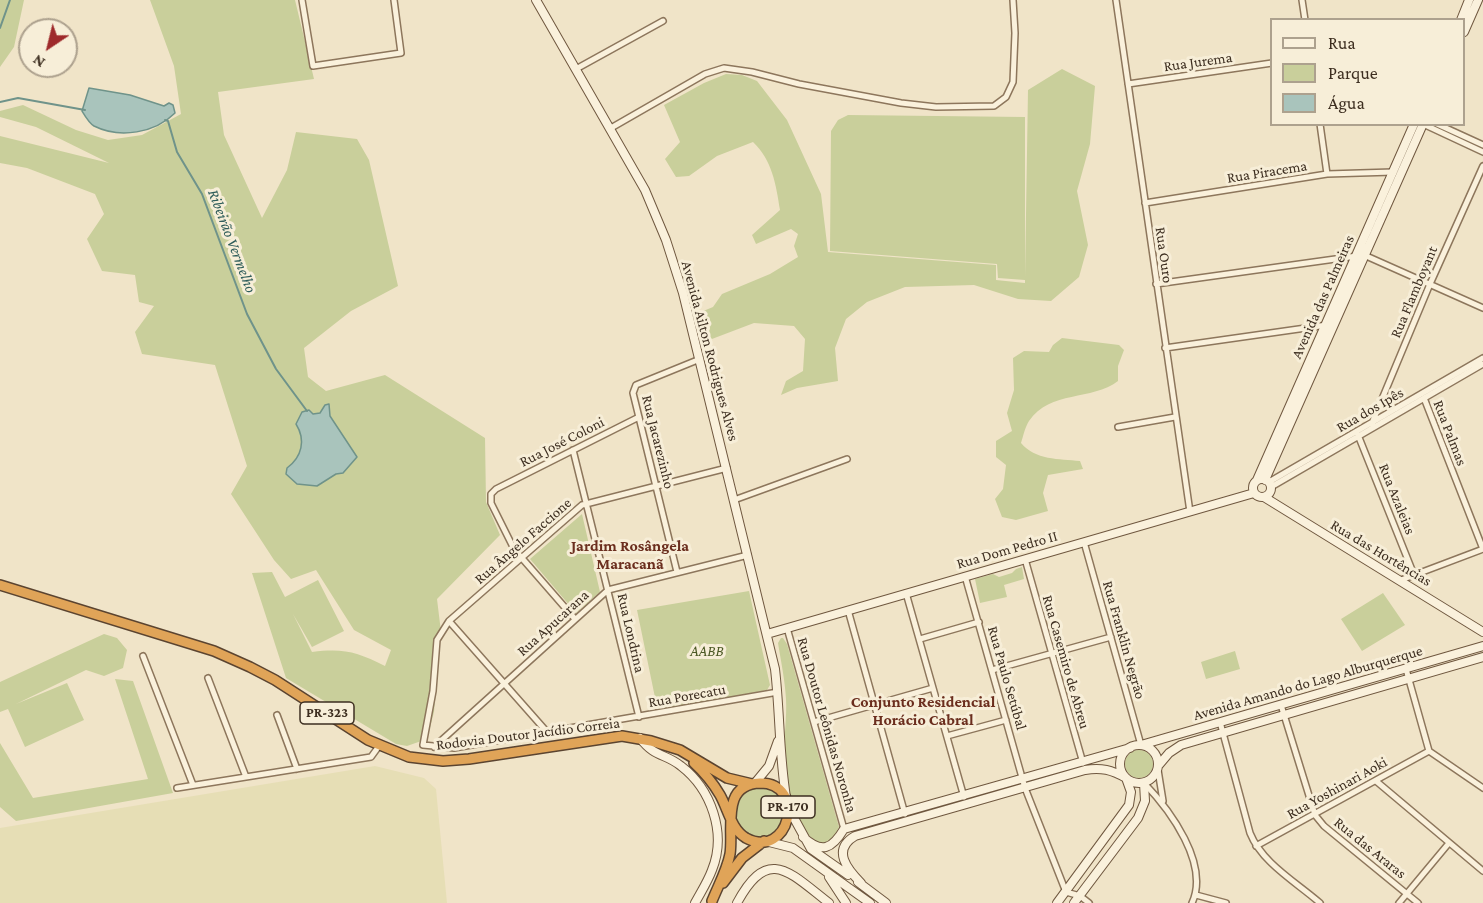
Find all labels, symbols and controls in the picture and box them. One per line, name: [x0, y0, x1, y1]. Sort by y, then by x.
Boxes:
north arrow: [18, 18, 78, 78]
legend: [1270, 18, 1465, 126]
text: Rua: [1328, 33, 1356, 53]
street label: Rua Jurema: [1163, 48, 1233, 76]
text: N: [29, 51, 48, 72]
text: Parque: [1328, 63, 1378, 83]
text: Água: [1328, 93, 1365, 113]
street label: Rua Piracema: [1226, 157, 1308, 187]
water label: Ribeirão Vermelho: [203, 186, 261, 296]
street label: Rua Ouro: [1151, 226, 1177, 284]
street label: Avenida das Palmeiras: [1288, 232, 1358, 362]
street label: Rua Flamboyant: [1387, 243, 1441, 341]
street label: Avenida Ailton Rodrigues Alves: [677, 259, 743, 443]
street label: Rua dos Ipês: [1333, 384, 1407, 436]
street label: Rua Jacarezinho: [638, 393, 678, 491]
street label: Rua Palmas: [1429, 398, 1471, 468]
street label: Rua José Coloni: [517, 413, 607, 471]
street label: Rua Azaleias: [1375, 461, 1419, 537]
street label: Rua Ângelo Faccione: [471, 494, 575, 588]
street label: Rua das Hortências: [1327, 516, 1435, 590]
street label: Rua Dom Pedro II: [954, 527, 1060, 573]
district label: Jardim Rosângela Maracanã: [571, 536, 689, 574]
street label: Rua Franklin Negrão: [1099, 579, 1149, 701]
street label: Rua Apucarana: [513, 586, 593, 660]
street label: Rua Londrina: [613, 592, 649, 674]
street label: Rua Casemiro de Abreu: [1038, 593, 1094, 731]
street label: Rua Paulo Setúbal: [984, 624, 1030, 732]
street label: Rua Doutor Leônidas Noronha: [793, 635, 861, 815]
park label: AABB: [690, 642, 724, 660]
street label: Avenida Amando do Lago Alburquerque: [1191, 642, 1425, 724]
street label: Rua Porecatu: [647, 680, 727, 712]
district label: Conjunto Residencial Horácio Cabral: [851, 692, 995, 730]
road number: PR-323: [300, 702, 354, 724]
street label: Rodovia Doutor Jacídio Correia: [435, 714, 621, 754]
street label: Rua Yoshinari Aoki: [1284, 753, 1390, 823]
road number: PR-170: [761, 796, 815, 818]
street label: Rua das Araras: [1330, 813, 1410, 883]

